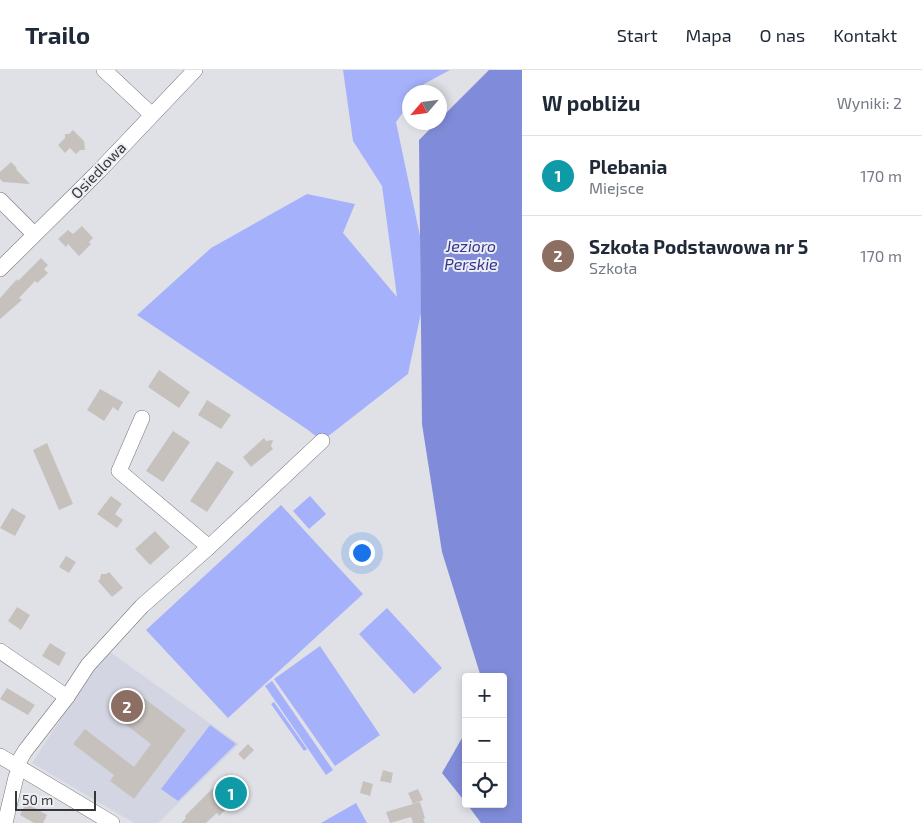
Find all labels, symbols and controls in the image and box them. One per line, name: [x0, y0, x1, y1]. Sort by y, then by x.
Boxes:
text: Trailo: [25, 20, 90, 49]
text: Start: [617, 24, 658, 46]
text: Mapa: [686, 24, 732, 46]
text: O nas: [760, 24, 805, 46]
text: Kontakt: [833, 24, 897, 46]
north arrow: [402, 85, 447, 130]
text: W pobliżu: [542, 90, 641, 115]
text: Wyniki: 2: [837, 93, 902, 112]
street label: Osiedlowa: [67, 138, 129, 202]
text: Plebania: [589, 155, 667, 178]
text: 1: [555, 166, 561, 185]
text: 170 m: [860, 166, 902, 185]
text: Miejsce: [589, 178, 644, 197]
text: Szkoła Podstawowa nr 5: [589, 235, 808, 258]
water label: Jezioro Perskie: [444, 236, 498, 273]
text: 2: [553, 246, 563, 265]
text: 170 m: [860, 246, 902, 265]
text: Szkoła: [589, 258, 637, 277]
your location: [349, 540, 375, 566]
map controls: [462, 673, 507, 808]
button: +: [462, 673, 507, 718]
pin: 2: [111, 687, 143, 725]
button: −: [462, 718, 507, 763]
button: locate: [462, 763, 507, 808]
pin: 1: [215, 774, 247, 812]
scale bar: [15, 788, 96, 811]
text: 50 m: [22, 791, 53, 808]

